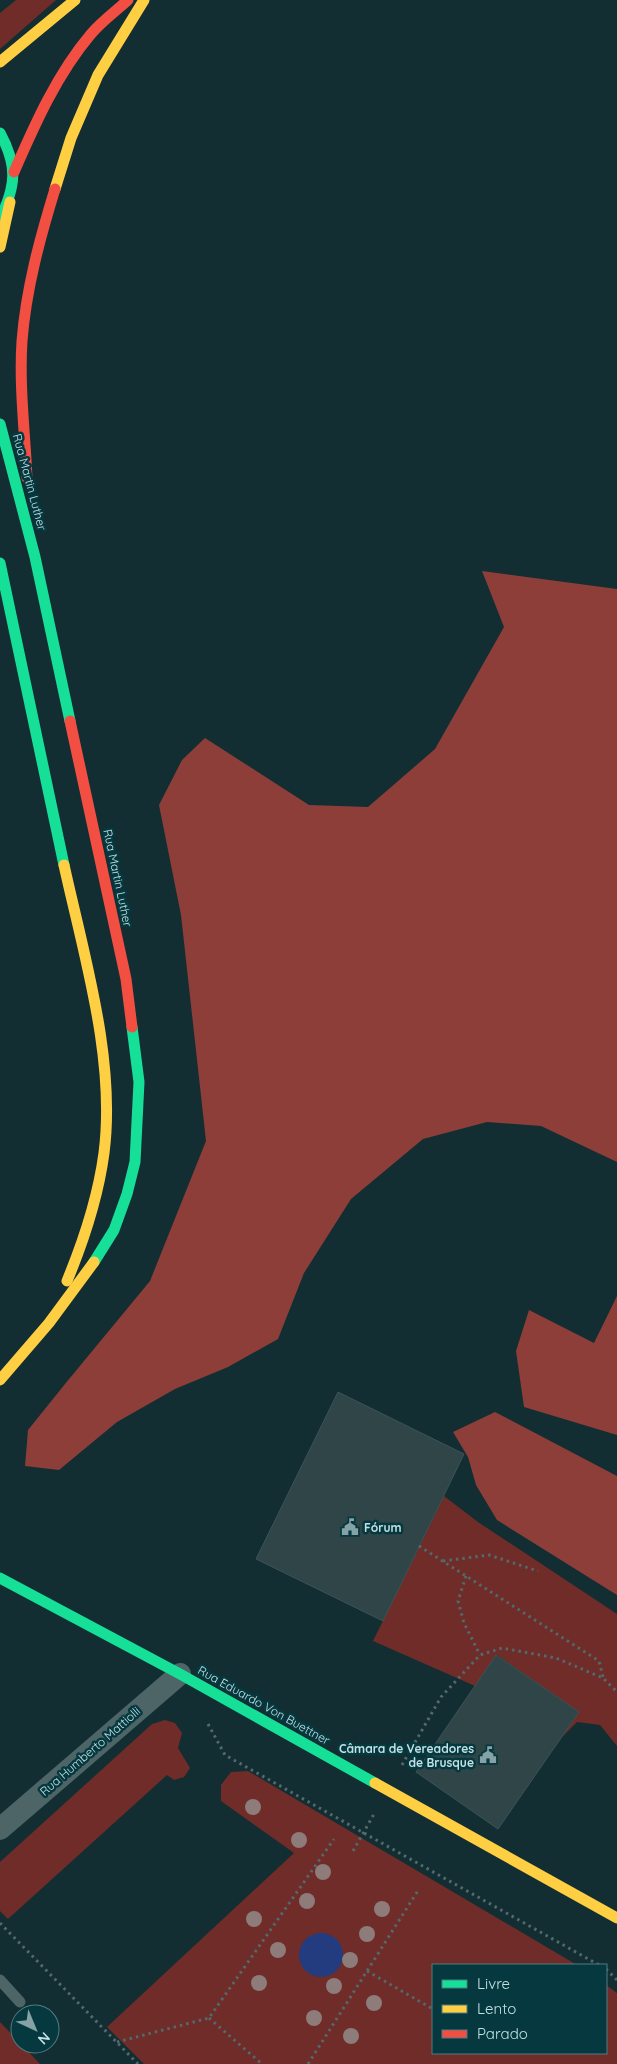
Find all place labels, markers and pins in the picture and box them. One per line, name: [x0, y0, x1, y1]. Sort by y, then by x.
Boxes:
public building icon: Fórum: [340, 1517, 360, 1537]
place label: Fórum: [364, 1520, 402, 1535]
place label: Câmara de Vereadores de Brusque: [339, 1741, 474, 1770]
public building icon: Câmara de Vereadores de Brusque: [478, 1745, 498, 1765]

